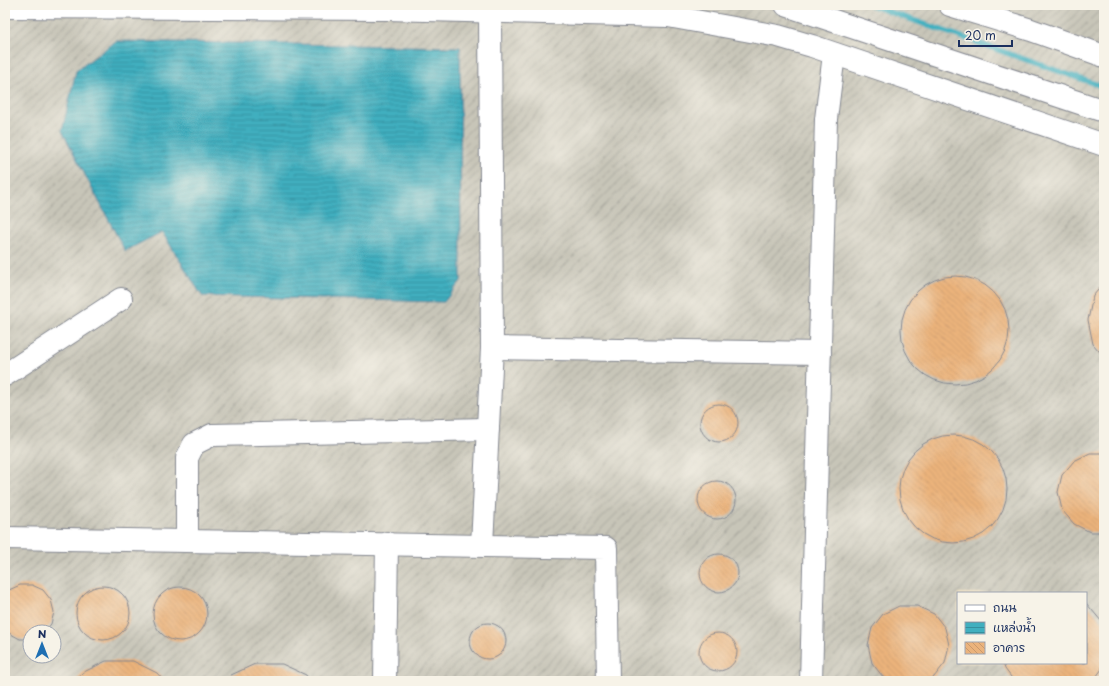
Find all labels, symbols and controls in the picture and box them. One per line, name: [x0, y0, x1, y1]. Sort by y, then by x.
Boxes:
scale bar: [959, 22, 1012, 48]
text: 20 m: [965, 26, 996, 44]
legend: [957, 592, 1087, 664]
text: ถนน: [993, 598, 1017, 616]
text: แหล่งน้ำ: [993, 617, 1036, 636]
north arrow: [22, 624, 62, 664]
text: N: [38, 625, 47, 642]
text: อาคาร: [993, 638, 1025, 656]

